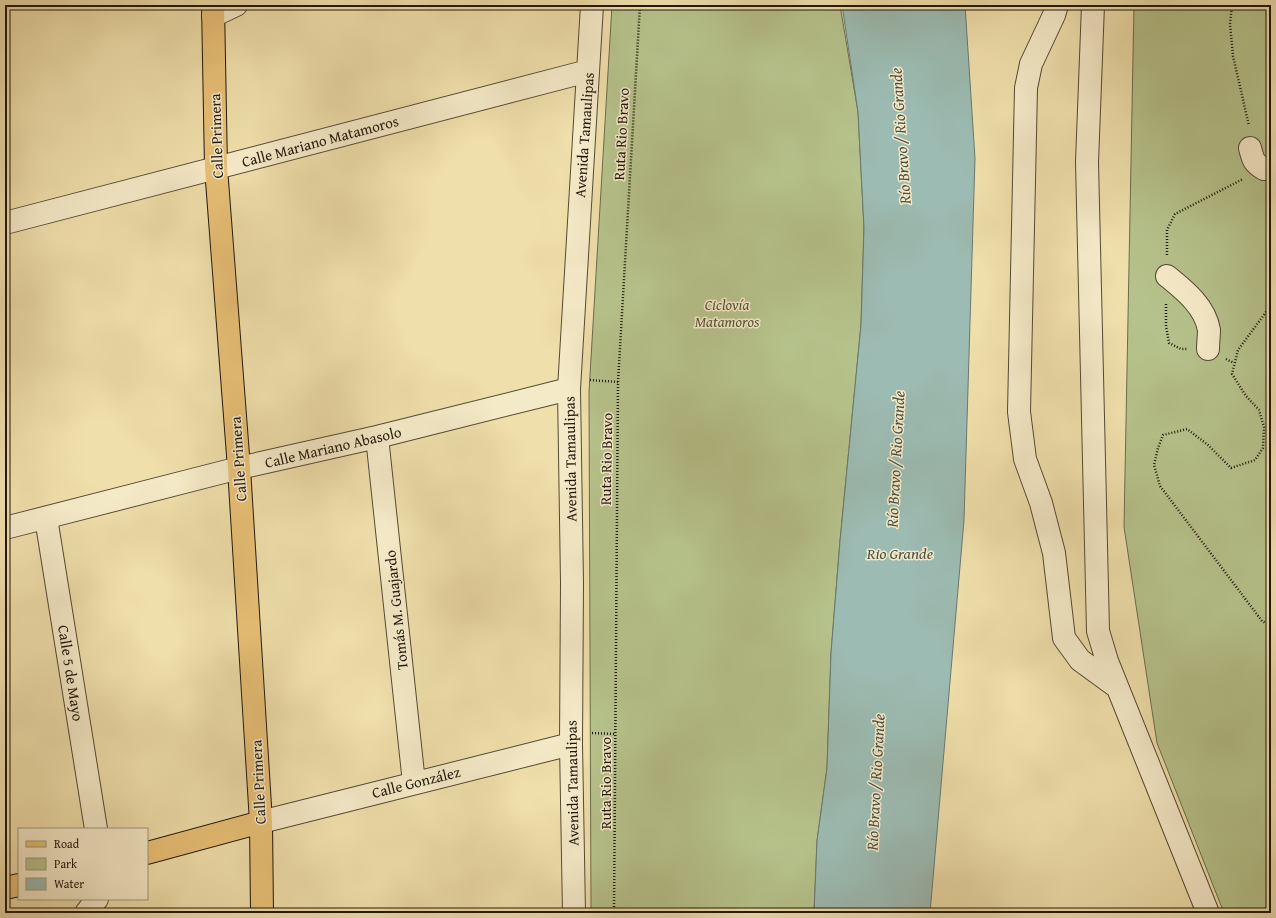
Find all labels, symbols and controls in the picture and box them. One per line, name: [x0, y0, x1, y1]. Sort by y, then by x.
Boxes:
water label: Río Bravo / Rio Grande: [883, 66, 917, 206]
street label: Avenida Tamaulipas: [569, 72, 599, 198]
street label: Ruta Rio Bravo: [608, 87, 634, 181]
street label: Calle Primera: [204, 93, 228, 179]
street label: Calle Mariano Matamoros: [239, 110, 401, 172]
park label: Ciclovía Matamoros: [695, 294, 760, 332]
water label: Río Bravo / Rio Grande: [879, 389, 911, 529]
street label: Avenida Tamaulipas: [558, 396, 582, 522]
street label: Ruta Rio Bravo: [595, 412, 617, 505]
street label: Calle Primera: [225, 416, 251, 502]
street label: Calle Mariano Abasolo: [263, 421, 404, 473]
water label: Rio Grande: [866, 541, 934, 565]
street label: Tomás M. Guajardo: [379, 549, 413, 671]
street label: Calle 5 de Mayo: [53, 623, 89, 723]
water label: Río Bravo / Rio Grande: [859, 712, 891, 852]
street label: Avenida Tamaulipas: [560, 720, 584, 846]
street label: Ruta Rio Bravo: [595, 736, 616, 829]
street label: Calle Primera: [245, 739, 271, 825]
street label: Calle González: [370, 761, 463, 803]
legend: [18, 828, 148, 900]
text: Road: [54, 835, 80, 852]
text: Park: [54, 855, 78, 872]
text: Water: [54, 875, 84, 892]

